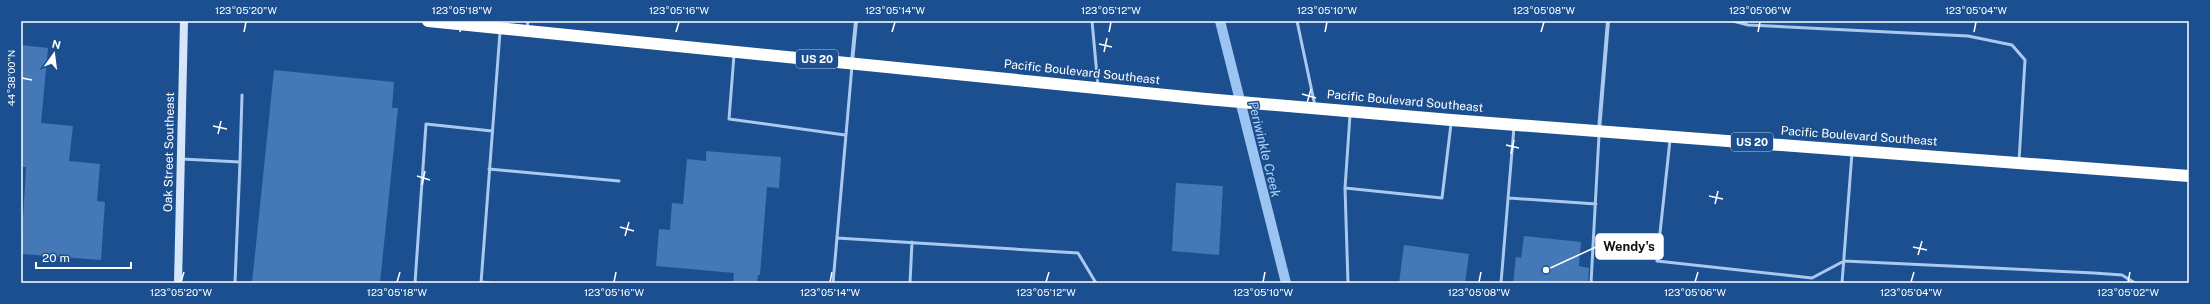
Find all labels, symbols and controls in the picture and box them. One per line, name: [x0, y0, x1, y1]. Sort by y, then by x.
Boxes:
text: 123°05'20"W: [215, 4, 277, 16]
text: 123°05'18"W: [432, 4, 493, 16]
text: 123°05'16"W: [649, 4, 709, 16]
text: 123°05'14"W: [865, 4, 926, 16]
text: 123°05'12"W: [1081, 4, 1141, 16]
text: 123°05'10"W: [1297, 4, 1357, 16]
text: 123°05'08"W: [1513, 4, 1576, 16]
text: 123°05'06"W: [1729, 4, 1791, 16]
text: 123°05'04"W: [1945, 4, 2008, 16]
north arrow: [34, 34, 74, 74]
text: N: [51, 37, 62, 51]
text: 44°38'00"N: [5, 50, 17, 106]
road number: US 20: [796, 50, 838, 68]
street label: Pacific Boulevard Southeast: [1003, 57, 1161, 87]
street label: Pacific Boulevard Southeast: [1326, 87, 1484, 115]
street label: Oak Street Southeast: [161, 91, 177, 212]
water label: Periwinkle Creek: [1245, 99, 1284, 199]
street label: Pacific Boulevard Southeast: [1780, 124, 1938, 148]
road number: US 20: [1731, 133, 1773, 151]
callout: Wendy's: [1596, 234, 1663, 259]
text: Wendy's: [1603, 239, 1655, 254]
scale bar: [36, 244, 131, 270]
text: 20 m: [42, 251, 70, 265]
text: 123°05'20"W: [150, 286, 212, 298]
text: 123°05'18"W: [367, 286, 428, 298]
text: 123°05'16"W: [584, 286, 644, 298]
text: 123°05'14"W: [800, 286, 861, 298]
text: 123°05'12"W: [1016, 286, 1076, 298]
text: 123°05'10"W: [1233, 286, 1293, 298]
text: 123°05'08"W: [1448, 286, 1511, 298]
text: 123°05'06"W: [1664, 286, 1726, 298]
text: 123°05'04"W: [1880, 286, 1943, 298]
text: 123°05'02"W: [2097, 286, 2159, 298]

